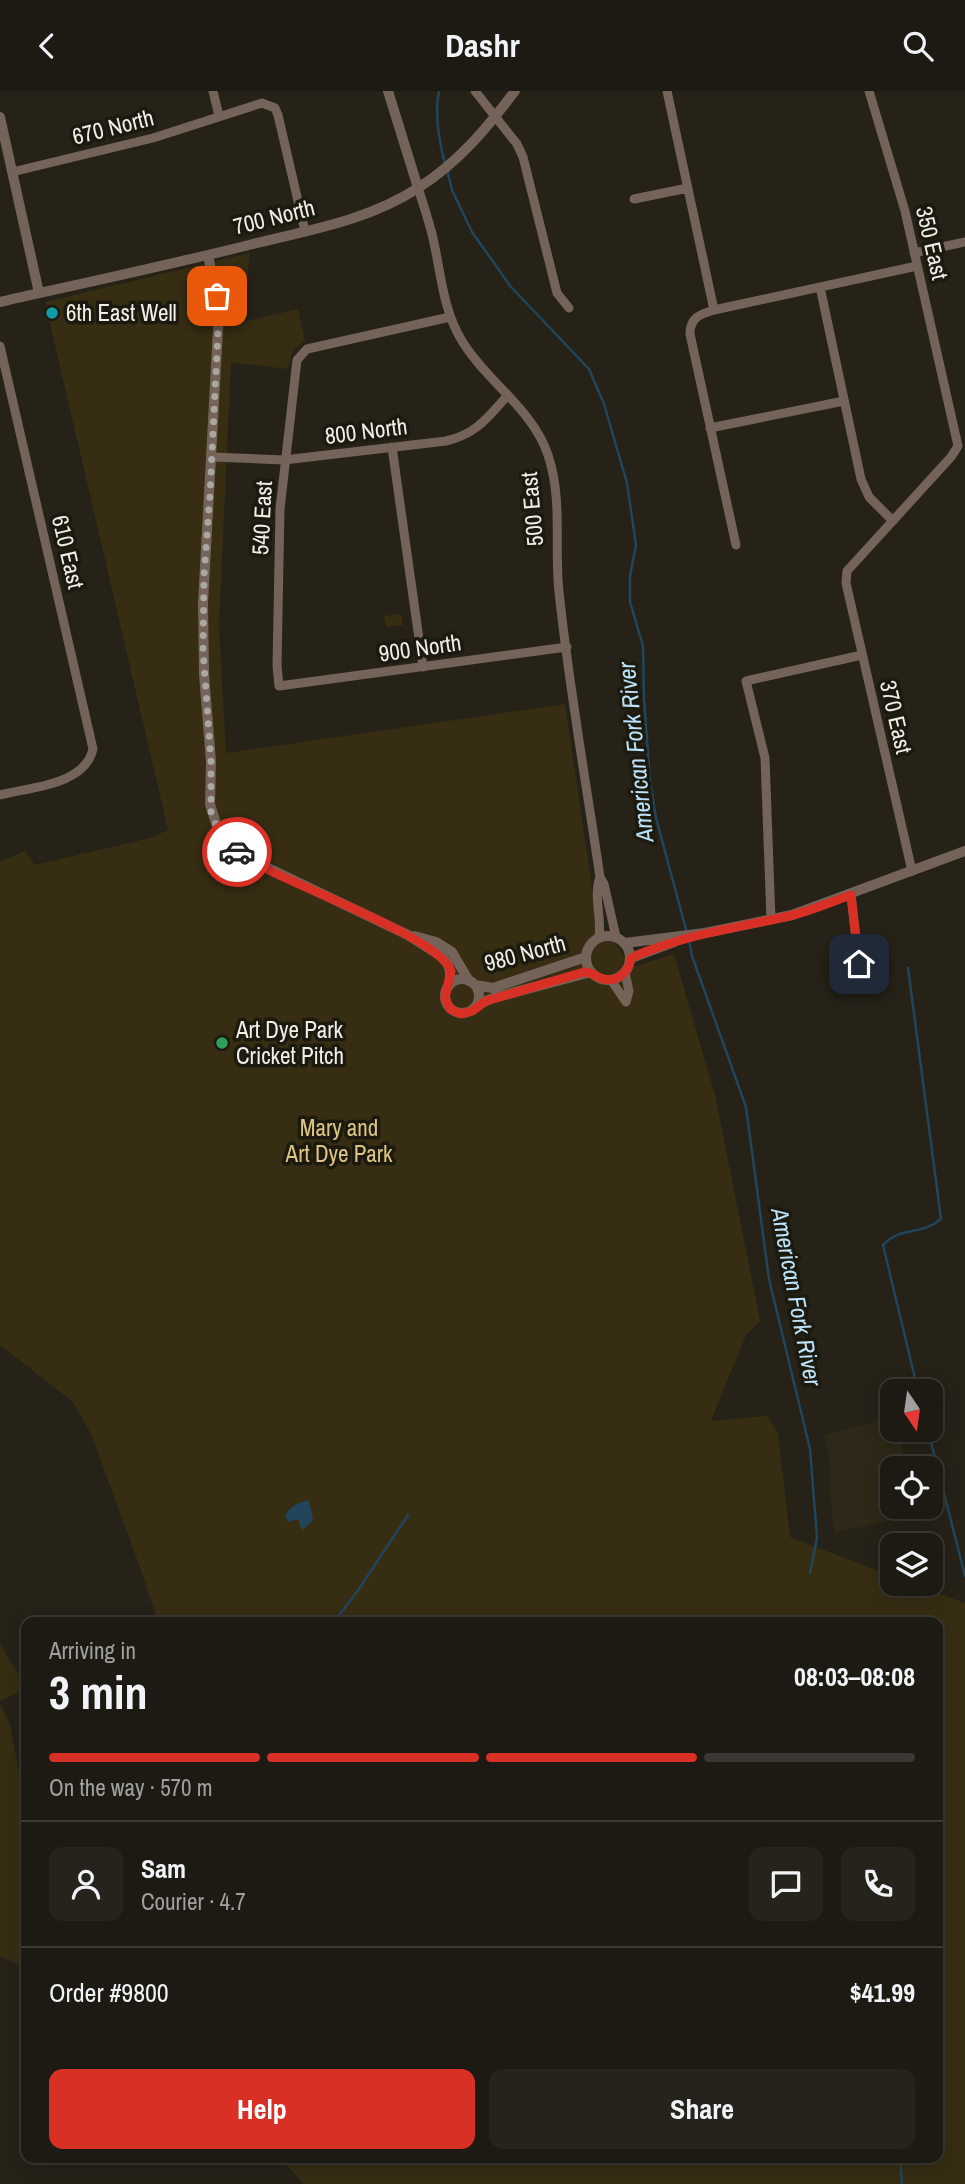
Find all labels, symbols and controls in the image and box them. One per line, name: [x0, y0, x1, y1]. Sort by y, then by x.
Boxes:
text: Dashr: [445, 24, 520, 67]
icon: back: [28, 27, 66, 65]
icon: search: [899, 27, 937, 65]
street label: 670 North: [69, 101, 157, 152]
street label: 700 North: [230, 191, 318, 242]
street label: 350 East: [909, 203, 956, 283]
pin: [187, 266, 247, 326]
icon: bag: [198, 277, 236, 315]
place label: 6th East Well: [66, 297, 177, 328]
marker: 6th East Well: [44, 305, 60, 321]
street label: 800 North: [323, 410, 409, 451]
street label: 500 East: [513, 471, 550, 547]
street label: 540 East: [244, 480, 279, 556]
street label: 610 East: [45, 512, 92, 592]
street label: 900 North: [377, 626, 463, 669]
water label: American Fork River: [609, 659, 660, 845]
street label: 370 East: [873, 677, 920, 757]
courier: [202, 817, 272, 887]
icon: car: [218, 833, 256, 871]
street label: 980 North: [481, 927, 569, 978]
pin: [829, 934, 889, 994]
icon: home: [840, 945, 878, 983]
place label: Art Dye Park Cricket Pitch: [235, 1014, 344, 1071]
marker: Art Dye Park Cricket Pitch: [214, 1035, 230, 1051]
park label: Mary and Art Dye Park: [285, 1112, 393, 1169]
water label: American Fork River: [764, 1204, 830, 1390]
north arrow: [880, 1379, 943, 1442]
map controls: [880, 1379, 943, 1596]
button: locate: [880, 1456, 943, 1519]
button: layers: [880, 1533, 943, 1596]
text: Arriving in: [49, 1635, 136, 1666]
text: 08:03–08:08: [794, 1659, 915, 1694]
text: 3 min: [49, 1661, 148, 1723]
text: On the way · 570 m: [49, 1772, 213, 1803]
button: person: [49, 1847, 123, 1921]
button: chat: [749, 1847, 823, 1921]
button: phone: [841, 1847, 915, 1921]
text: Sam: [141, 1851, 186, 1886]
text: Courier · 4.7: [141, 1886, 246, 1917]
text: Order #9800: [49, 1975, 169, 2010]
text: $41.99: [850, 1975, 915, 2010]
button: Help: [49, 2069, 475, 2149]
button: Share: [489, 2069, 915, 2149]

